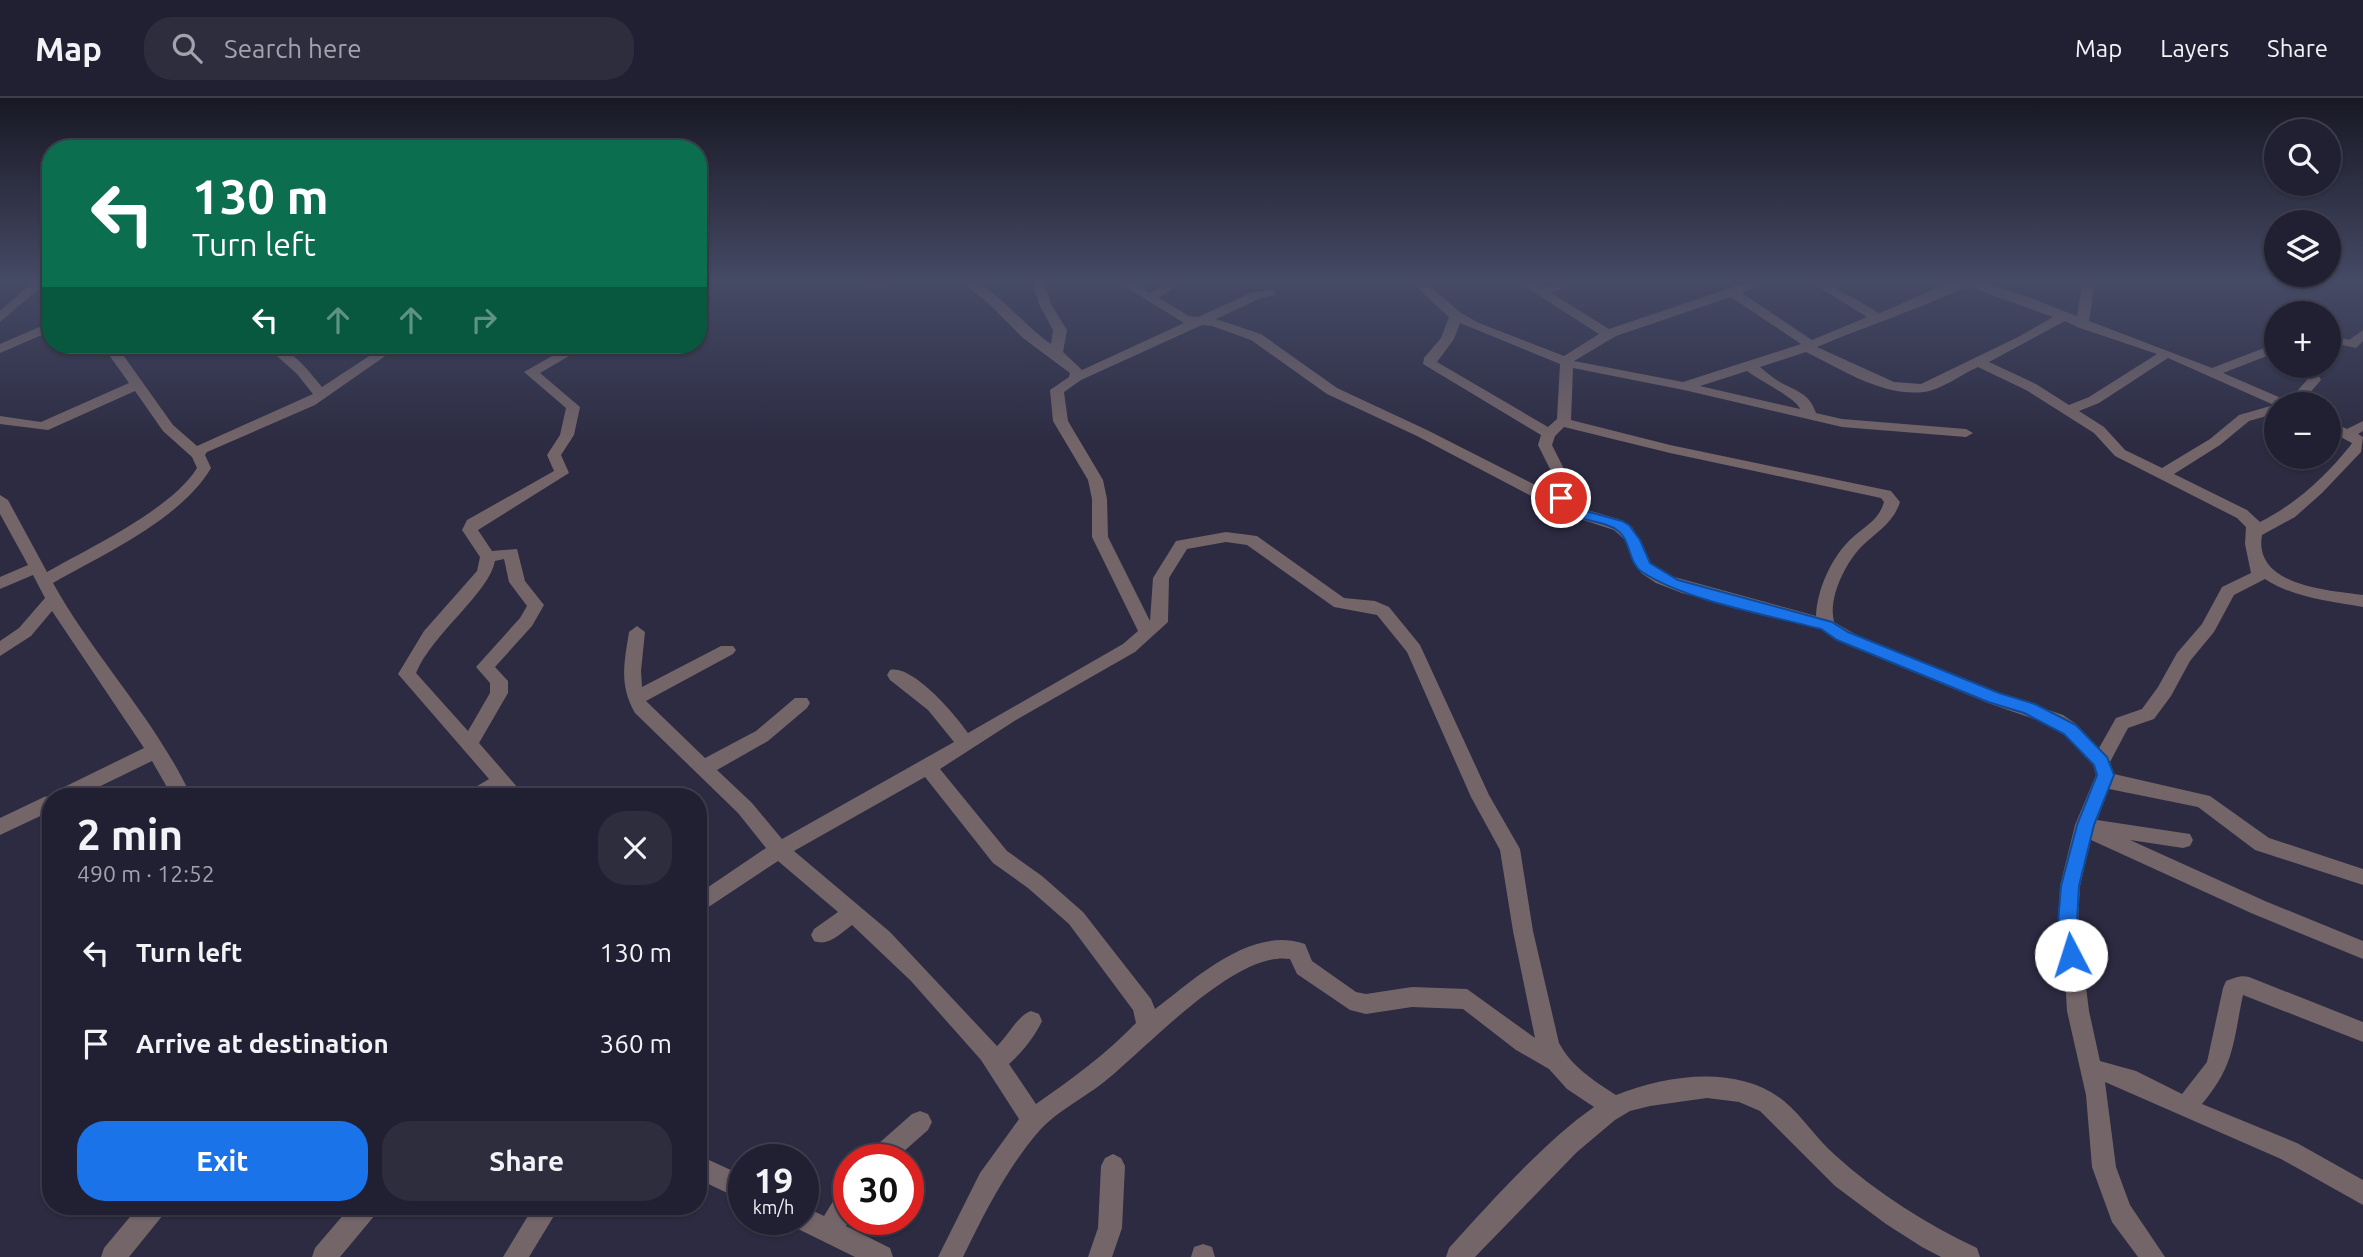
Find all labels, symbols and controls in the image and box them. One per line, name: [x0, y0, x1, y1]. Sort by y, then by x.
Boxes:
search box: [144, 17, 634, 80]
icon: search: [168, 29, 206, 67]
text: Map: [35, 30, 102, 67]
text: Search here: [224, 34, 362, 63]
text: Map: [2075, 35, 2122, 62]
text: Layers: [2160, 35, 2229, 62]
text: Share: [2267, 35, 2328, 62]
map controls: [2264, 119, 2341, 469]
button: search: [2264, 119, 2341, 196]
icon: left: [77, 168, 168, 259]
text: 130 m: [192, 168, 329, 223]
button: layers: [2264, 210, 2341, 287]
text: Turn left: [192, 226, 316, 262]
icon: left: [246, 301, 284, 339]
icon: ahead: [319, 301, 357, 339]
icon: ahead: [392, 301, 430, 339]
icon: right: [465, 301, 503, 339]
button: +: [2264, 301, 2341, 378]
button: −: [2264, 392, 2341, 469]
pin: [1531, 468, 1591, 528]
icon: arrive: [1542, 479, 1580, 517]
text: 2 min: [77, 811, 183, 858]
button: close: [598, 811, 672, 885]
text: 490 m · 12:52: [77, 861, 215, 886]
position arrow: [2034, 918, 2108, 992]
icon: left: [77, 934, 115, 972]
text: Turn left: [136, 938, 242, 967]
text: 130 m: [600, 938, 672, 967]
icon: arrive: [77, 1025, 115, 1063]
text: Arrive at destination: [136, 1029, 389, 1058]
text: 360 m: [600, 1029, 672, 1058]
button: Exit: [77, 1121, 368, 1201]
button: Share: [382, 1121, 672, 1201]
speed limit sign: 30: [833, 1144, 924, 1235]
text: 19: [754, 1160, 793, 1200]
text: km/h: [753, 1197, 794, 1217]

